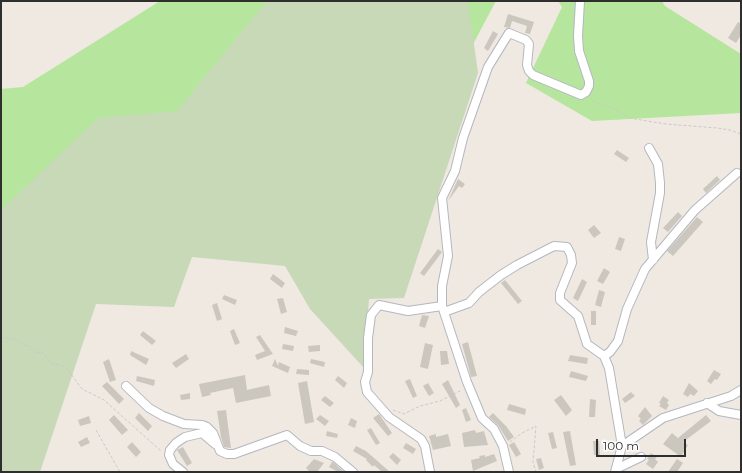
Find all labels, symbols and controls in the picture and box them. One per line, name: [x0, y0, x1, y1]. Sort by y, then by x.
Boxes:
scale bar: [598, 431, 688, 457]
text: 100 m: [603, 438, 639, 453]

